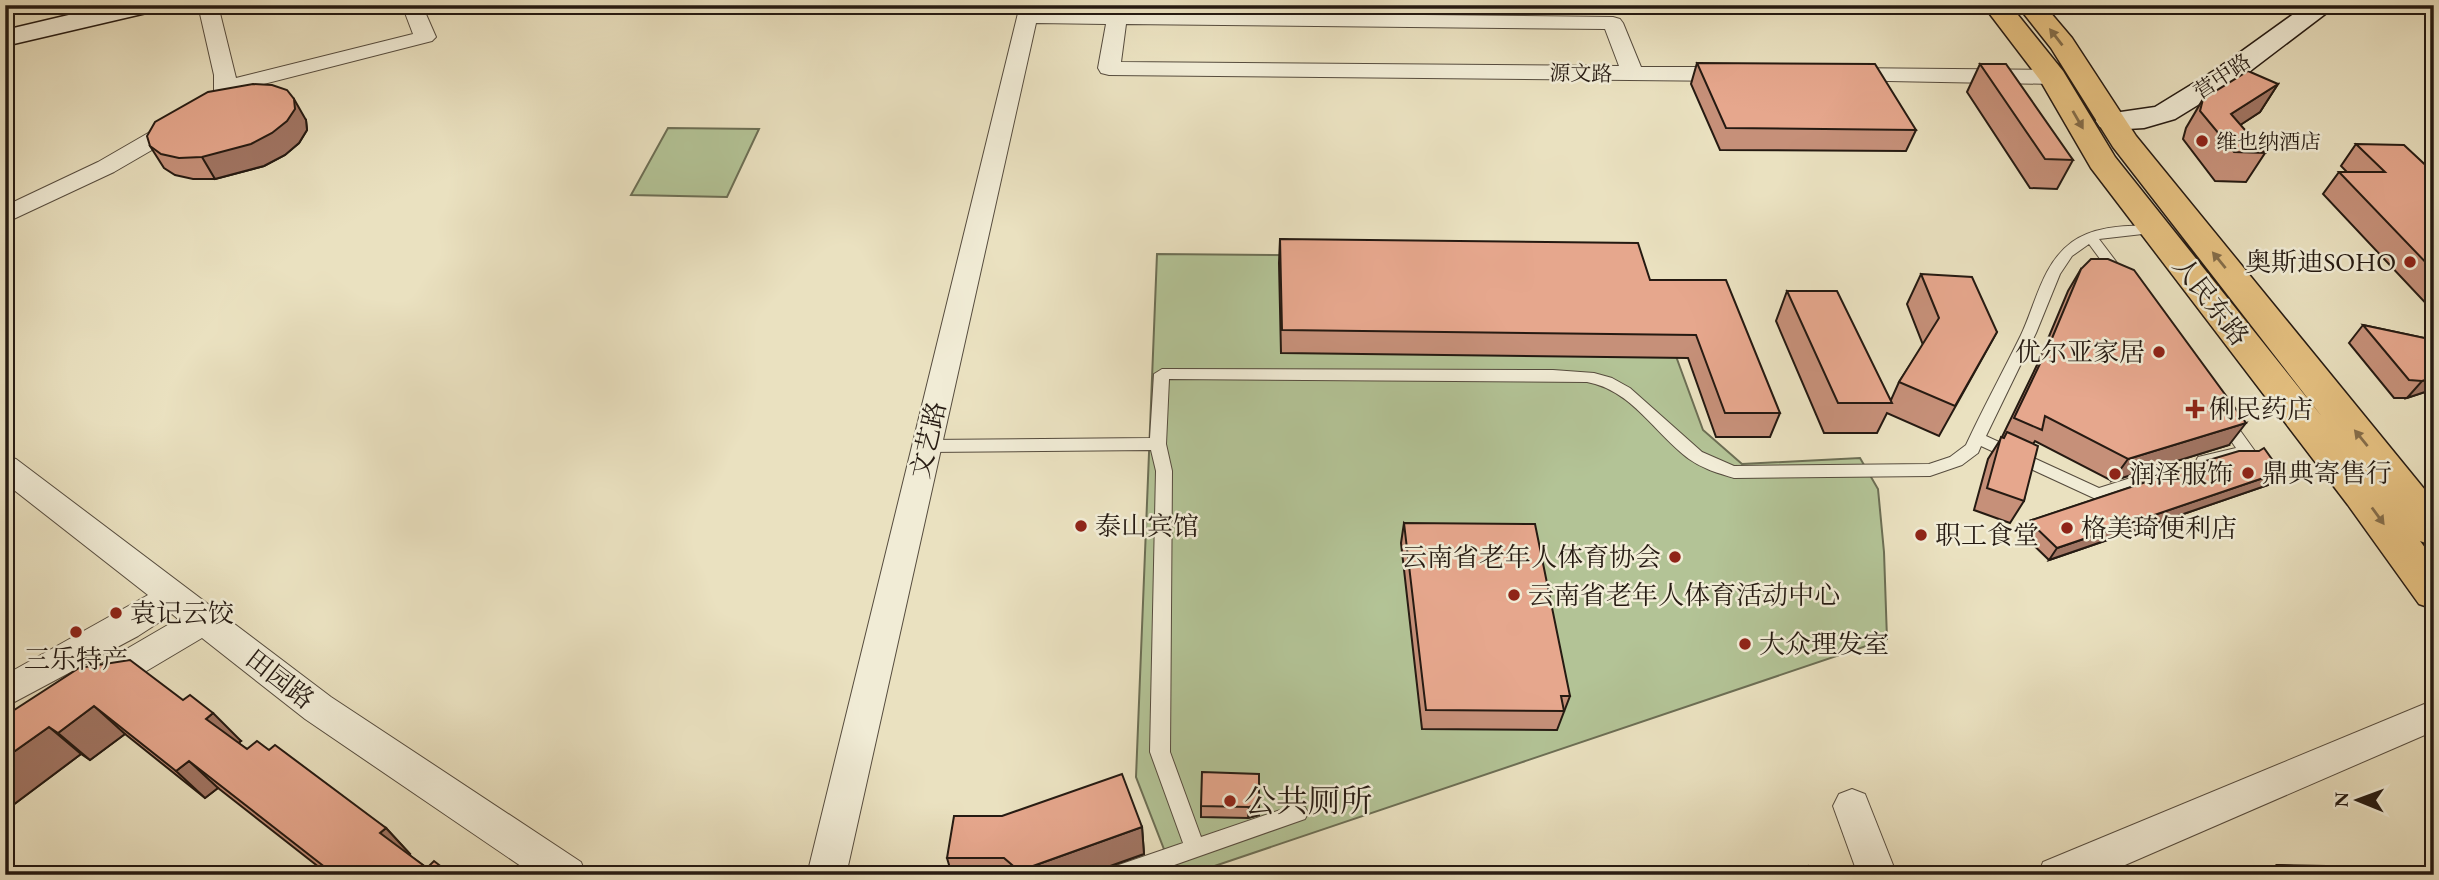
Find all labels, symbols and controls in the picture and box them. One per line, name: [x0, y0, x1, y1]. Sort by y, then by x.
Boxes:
one-way arrow: [2049, 29, 2064, 46]
street label: 营中路: [2188, 47, 2256, 105]
street label: 源文路: [1549, 59, 1613, 87]
one-way arrow: [2072, 111, 2084, 130]
place label: 维也纳酒店: [2216, 128, 2321, 155]
marker: 维也纳酒店: [2194, 133, 2210, 149]
place label: 奥斯迪SOHO: [2245, 245, 2396, 279]
street label: 人民东路: [2166, 250, 2256, 352]
one-way arrow: [2212, 252, 2227, 269]
marker: 奥斯迪SOHO: [2402, 254, 2418, 270]
place label: 优尔亚家居: [2015, 335, 2145, 369]
marker: 优尔亚家居: [2151, 344, 2167, 360]
place label: 俐民药店: [2209, 392, 2313, 426]
street label: 文艺路: [903, 398, 953, 482]
marker: 俐民药店: [2187, 401, 2203, 417]
one-way arrow: [2353, 430, 2368, 448]
place label: 鼎典寄售行: [2262, 456, 2392, 490]
place label: 润泽服饰: [2129, 457, 2233, 491]
marker: 鼎典寄售行: [2240, 465, 2256, 481]
marker: 润泽服饰: [2107, 466, 2123, 482]
one-way arrow: [2371, 507, 2385, 525]
place label: 泰山宾馆: [1095, 509, 1199, 543]
place label: 格美琦便利店: [2081, 511, 2237, 545]
marker: 泰山宾馆: [1073, 518, 1089, 534]
place label: 职工食堂: [1935, 518, 2039, 552]
marker: 格美琦便利店: [2059, 520, 2075, 536]
marker: 职工食堂: [1913, 527, 1929, 543]
place label: 云南省老年人体育协会: [1401, 540, 1661, 574]
marker: 云南省老年人体育协会: [1667, 549, 1683, 565]
place label: 云南省老年人体育活动中心: [1528, 578, 1840, 612]
marker: 云南省老年人体育活动中心: [1506, 587, 1522, 603]
place label: 袁记云饺: [130, 596, 234, 630]
marker: 袁记云饺: [108, 605, 124, 621]
marker: 三乐特产: [68, 624, 84, 640]
place label: 大众理发室: [1759, 627, 1889, 661]
marker: 大众理发室: [1737, 636, 1753, 652]
place label: 三乐特产: [24, 642, 128, 676]
street label: 田园路: [239, 642, 321, 716]
north arrow: [2324, 764, 2394, 834]
place label: 公共厕所: [1244, 780, 1372, 822]
text: N: [2329, 791, 2354, 808]
marker: 公共厕所: [1222, 793, 1238, 809]

